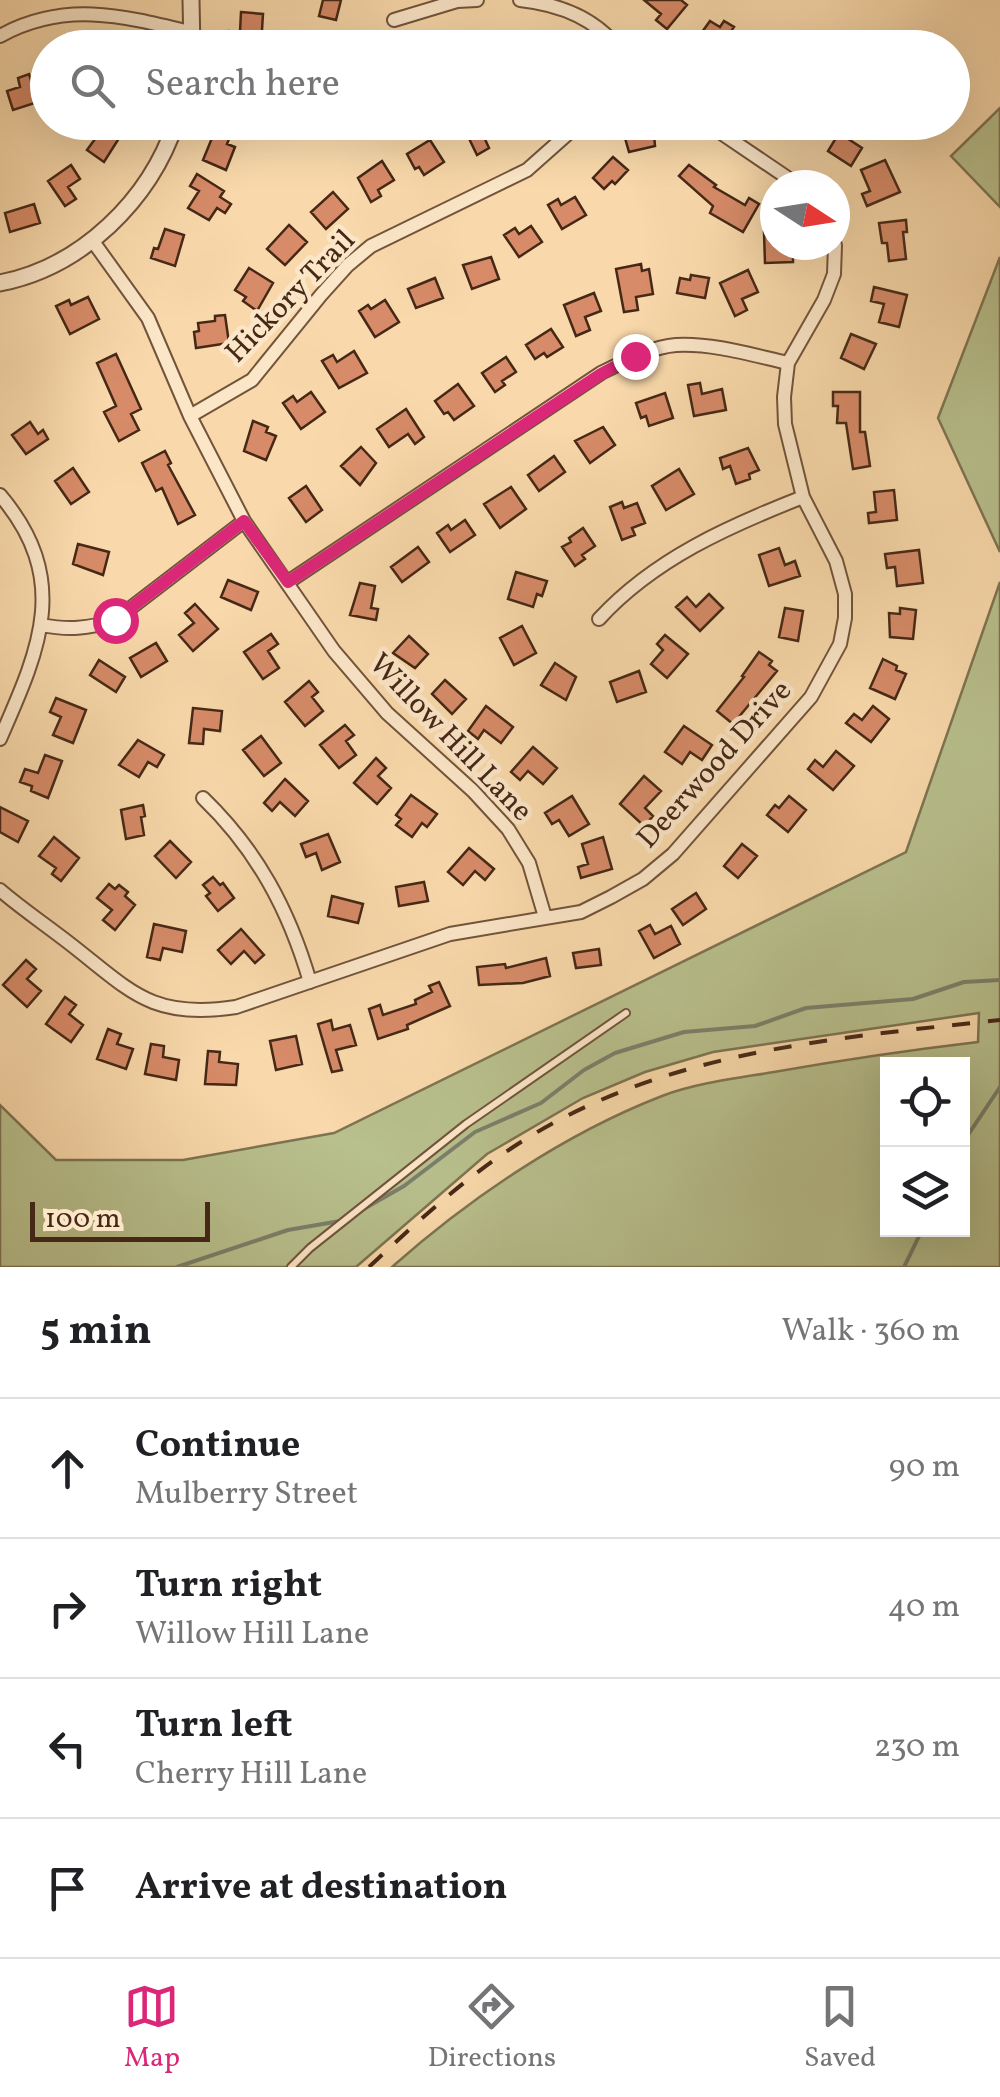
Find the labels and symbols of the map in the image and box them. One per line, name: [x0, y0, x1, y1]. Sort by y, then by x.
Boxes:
north arrow: [760, 170, 850, 260]
street label: Hickory Trail: [217, 221, 365, 373]
route end: [613, 334, 659, 380]
route start: [93, 598, 139, 644]
street label: Willow Hill Lane: [359, 644, 541, 832]
street label: Deerwood Drive: [628, 671, 802, 859]
scale bar: [30, 1197, 210, 1242]

